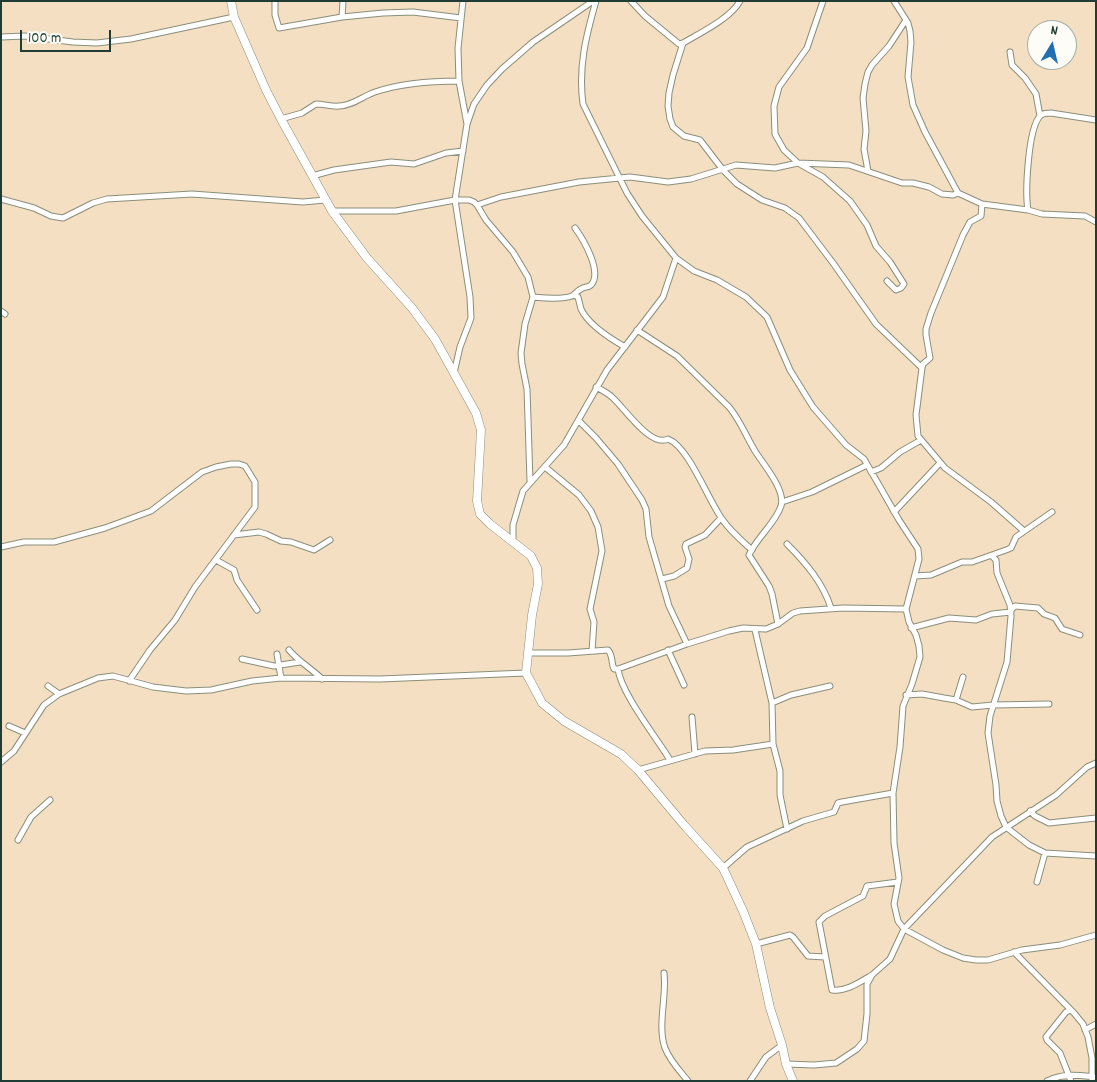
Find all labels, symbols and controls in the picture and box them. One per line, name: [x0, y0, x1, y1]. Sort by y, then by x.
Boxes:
scale bar: [22, 20, 114, 52]
north arrow: [1027, 20, 1077, 70]
text: N: [1049, 21, 1059, 42]
text: 100 m: [28, 28, 61, 50]

